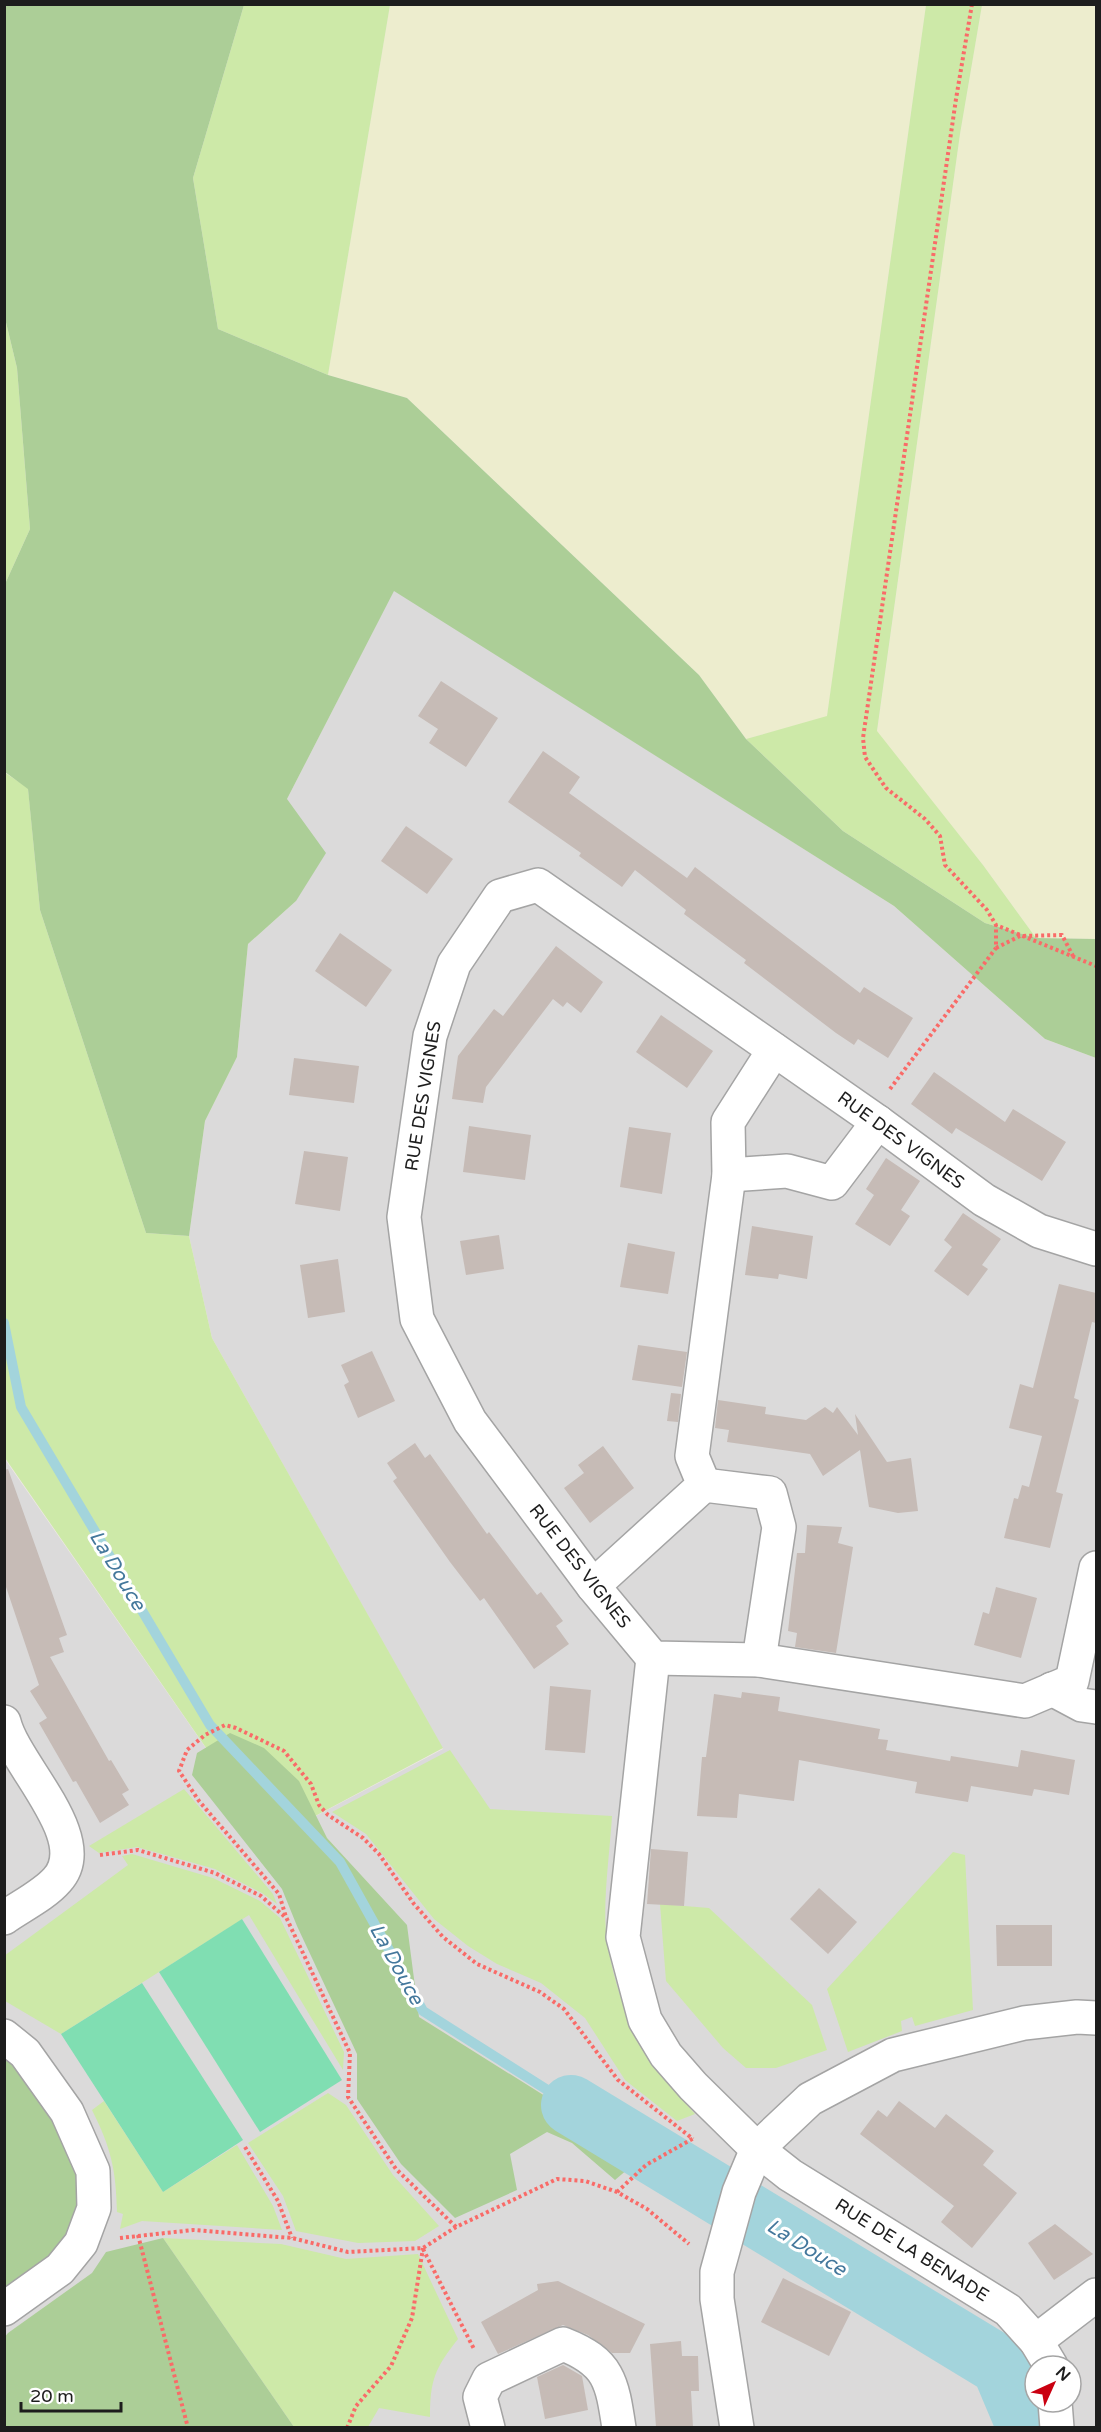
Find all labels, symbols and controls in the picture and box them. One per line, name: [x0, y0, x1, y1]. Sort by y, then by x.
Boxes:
street label: RUE DES VIGNES: [400, 1019, 446, 1173]
street label: RUE DES VIGNES: [833, 1087, 969, 1193]
street label: RUE DES VIGNES: [525, 1499, 635, 1633]
water label: La Douce: [84, 1526, 151, 1616]
water label: La Douce: [364, 1920, 429, 2011]
street label: RUE DE LA BENADE: [831, 2194, 993, 2306]
water label: La Douce: [762, 2214, 852, 2282]
north arrow: [1023, 2354, 1083, 2414]
text: N: [1051, 2362, 1075, 2386]
scale bar: [21, 2375, 122, 2413]
text: 20 m: [30, 2385, 74, 2407]

